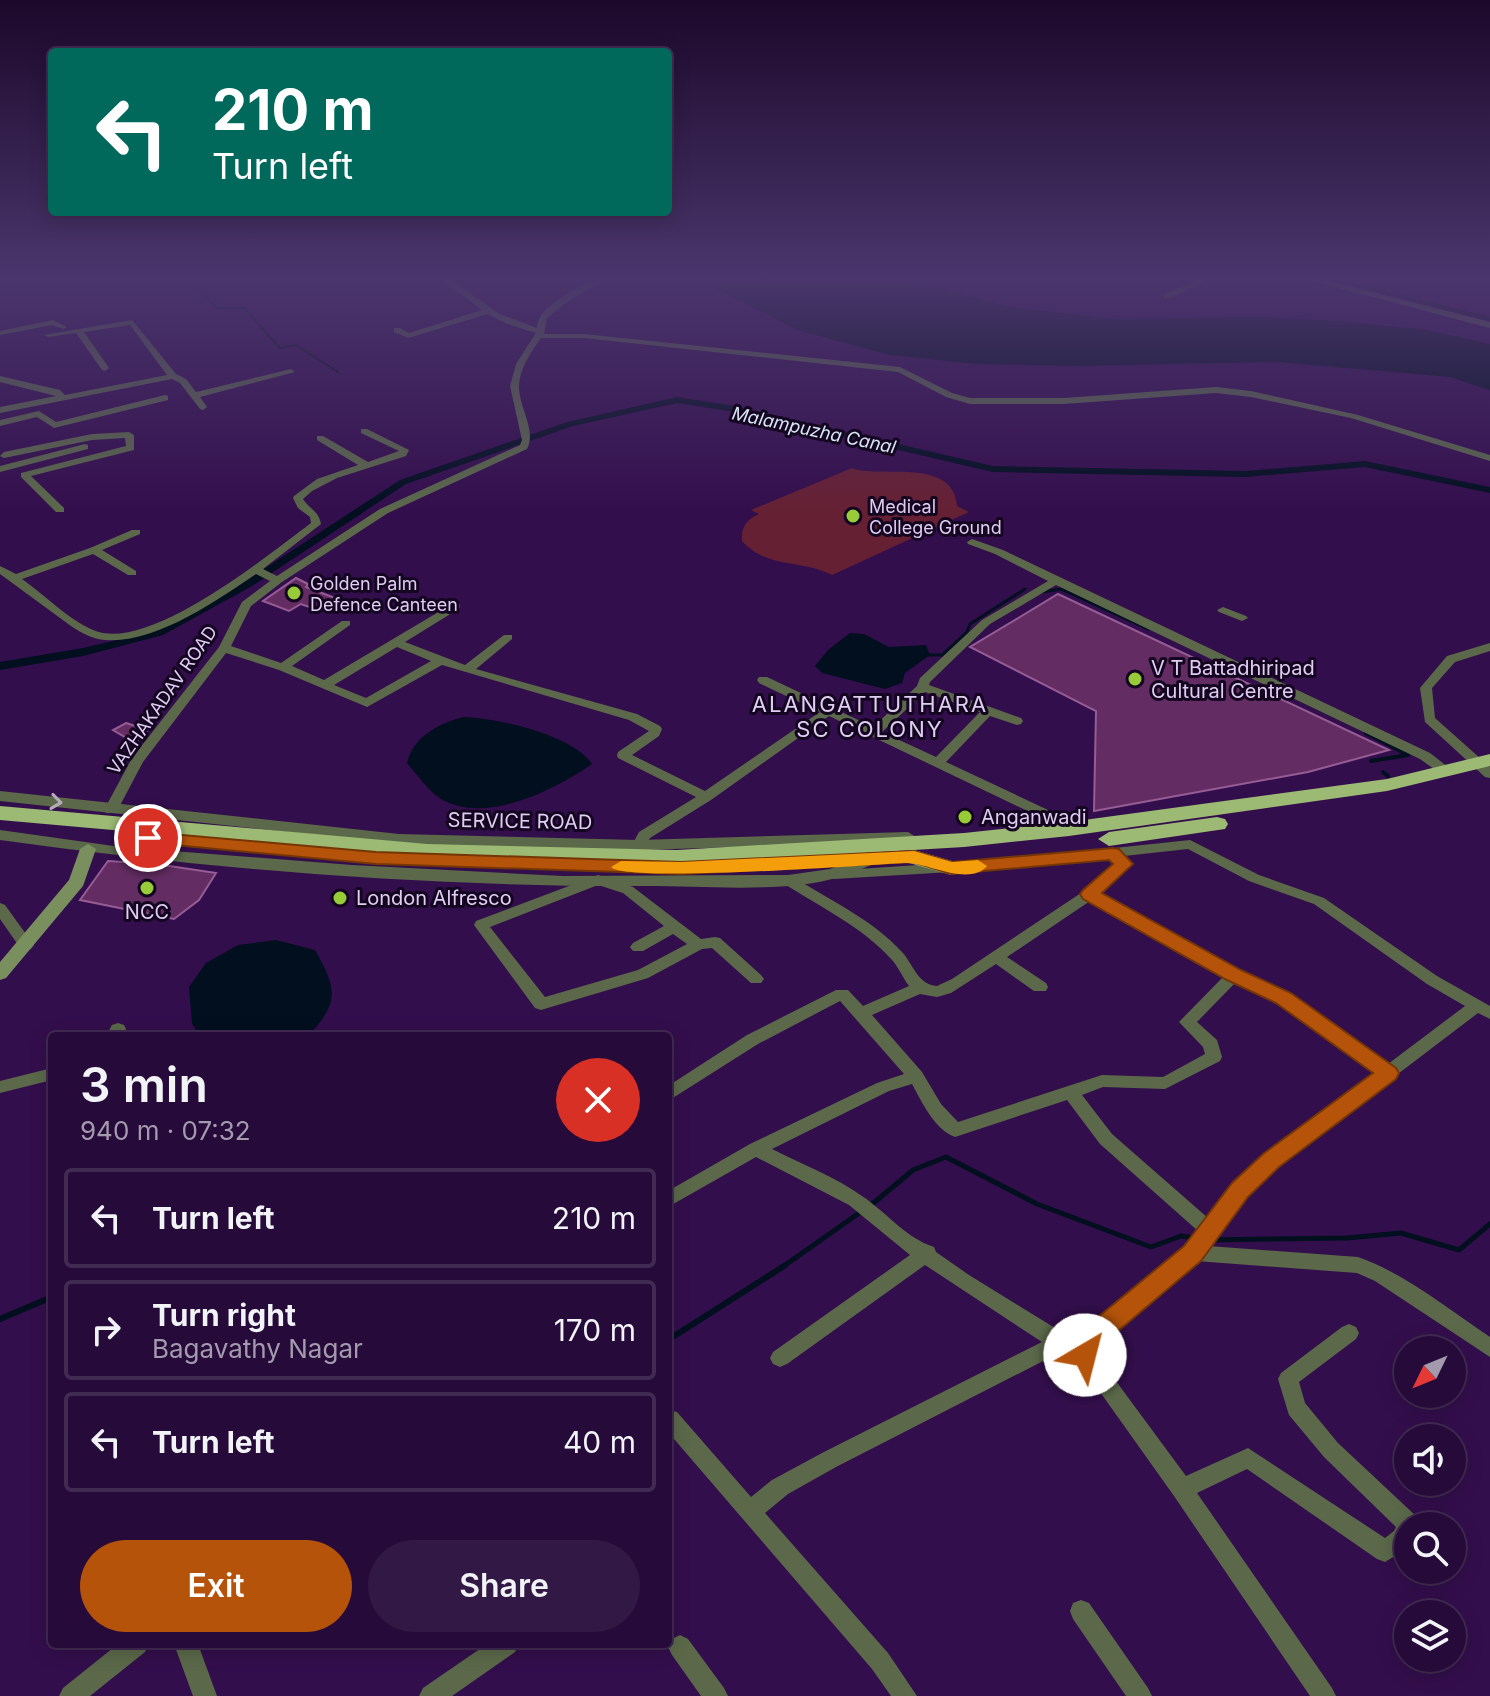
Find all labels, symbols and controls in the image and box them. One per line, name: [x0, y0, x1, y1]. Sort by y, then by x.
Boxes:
text: 210 m: [212, 76, 374, 144]
icon: left: [80, 80, 184, 184]
text: Turn left: [212, 144, 353, 188]
water label: Malampuzha Canal: [730, 402, 899, 458]
place label: Medical College Ground: [869, 496, 1002, 538]
marker: Medical College Ground: [844, 507, 862, 525]
place label: Golden Palm Defence Canteen: [310, 573, 458, 615]
marker: Golden Palm Defence Canteen: [285, 584, 303, 602]
street label: VAZHAKADAV ROAD: [103, 622, 221, 778]
place label: V T Battadhiripad Cultural Centre: [1151, 656, 1315, 703]
marker: V T Battadhiripad Cultural Centre: [1126, 670, 1144, 688]
district label: ALANGATTUTHARA SC COLONY: [752, 691, 988, 742]
one-way arrow: [49, 793, 62, 810]
pin: [114, 804, 182, 872]
place label: Anganwadi: [981, 805, 1087, 829]
street label: SERVICE ROAD: [448, 808, 592, 834]
marker: Anganwadi: [956, 808, 974, 826]
icon: arrive: [126, 816, 170, 860]
marker: NCC: [138, 879, 156, 897]
place label: London Alfresco: [356, 886, 512, 910]
marker: London Alfresco: [331, 889, 349, 907]
place label: NCC: [125, 900, 169, 924]
text: 3 min: [80, 1055, 208, 1114]
button: close: [556, 1058, 640, 1142]
text: 940 m · 07:32: [80, 1115, 251, 1146]
icon: left: [84, 1196, 128, 1240]
text: Turn left: [152, 1200, 274, 1236]
text: 210 m: [552, 1200, 636, 1236]
text: Turn right: [152, 1297, 296, 1333]
icon: right: [84, 1308, 128, 1352]
text: 170 m: [554, 1312, 636, 1348]
position arrow: [1043, 1313, 1127, 1397]
text: Bagavathy Nagar: [152, 1333, 363, 1364]
north arrow: [1394, 1336, 1466, 1408]
map controls: [1394, 1336, 1466, 1672]
icon: left: [84, 1420, 128, 1464]
text: Turn left: [152, 1424, 274, 1460]
text: 40 m: [563, 1424, 636, 1460]
button: sound: [1394, 1424, 1466, 1496]
button: search: [1394, 1512, 1466, 1584]
button: Exit: [80, 1540, 352, 1632]
button: Share: [368, 1540, 640, 1632]
button: layers: [1394, 1600, 1466, 1672]

